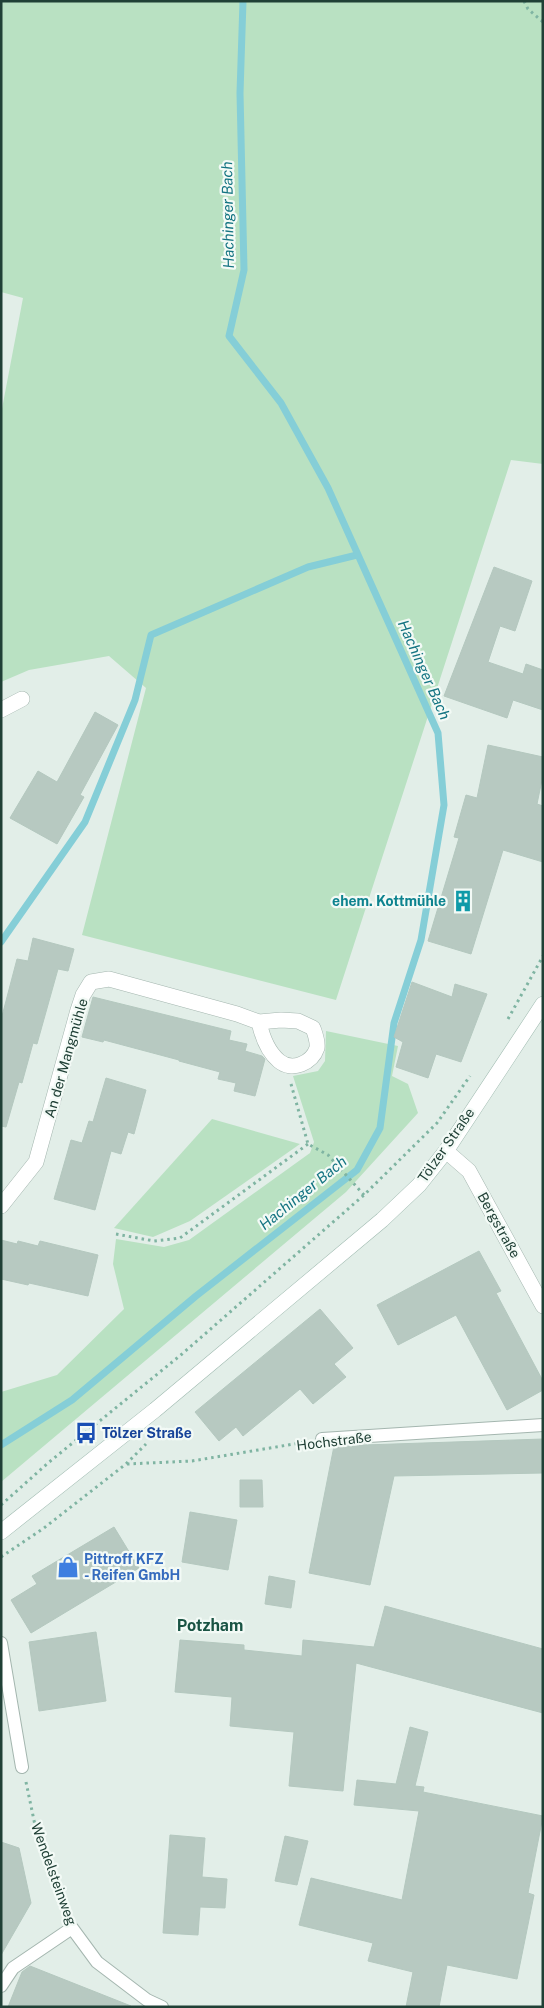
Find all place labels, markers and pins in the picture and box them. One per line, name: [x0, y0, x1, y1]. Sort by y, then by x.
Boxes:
building icon: ehem. Kottmühle: [450, 888, 476, 914]
place label: ehem. Kottmühle: [332, 893, 446, 909]
bus stop icon: Tölzer Straße: [73, 1420, 99, 1446]
place label: Tölzer Straße: [102, 1425, 192, 1441]
place label: Pittroff KFZ - Reifen GmbH: [84, 1551, 180, 1583]
shop icon: Pittroff KFZ - Reifen GmbH: [55, 1554, 81, 1580]

